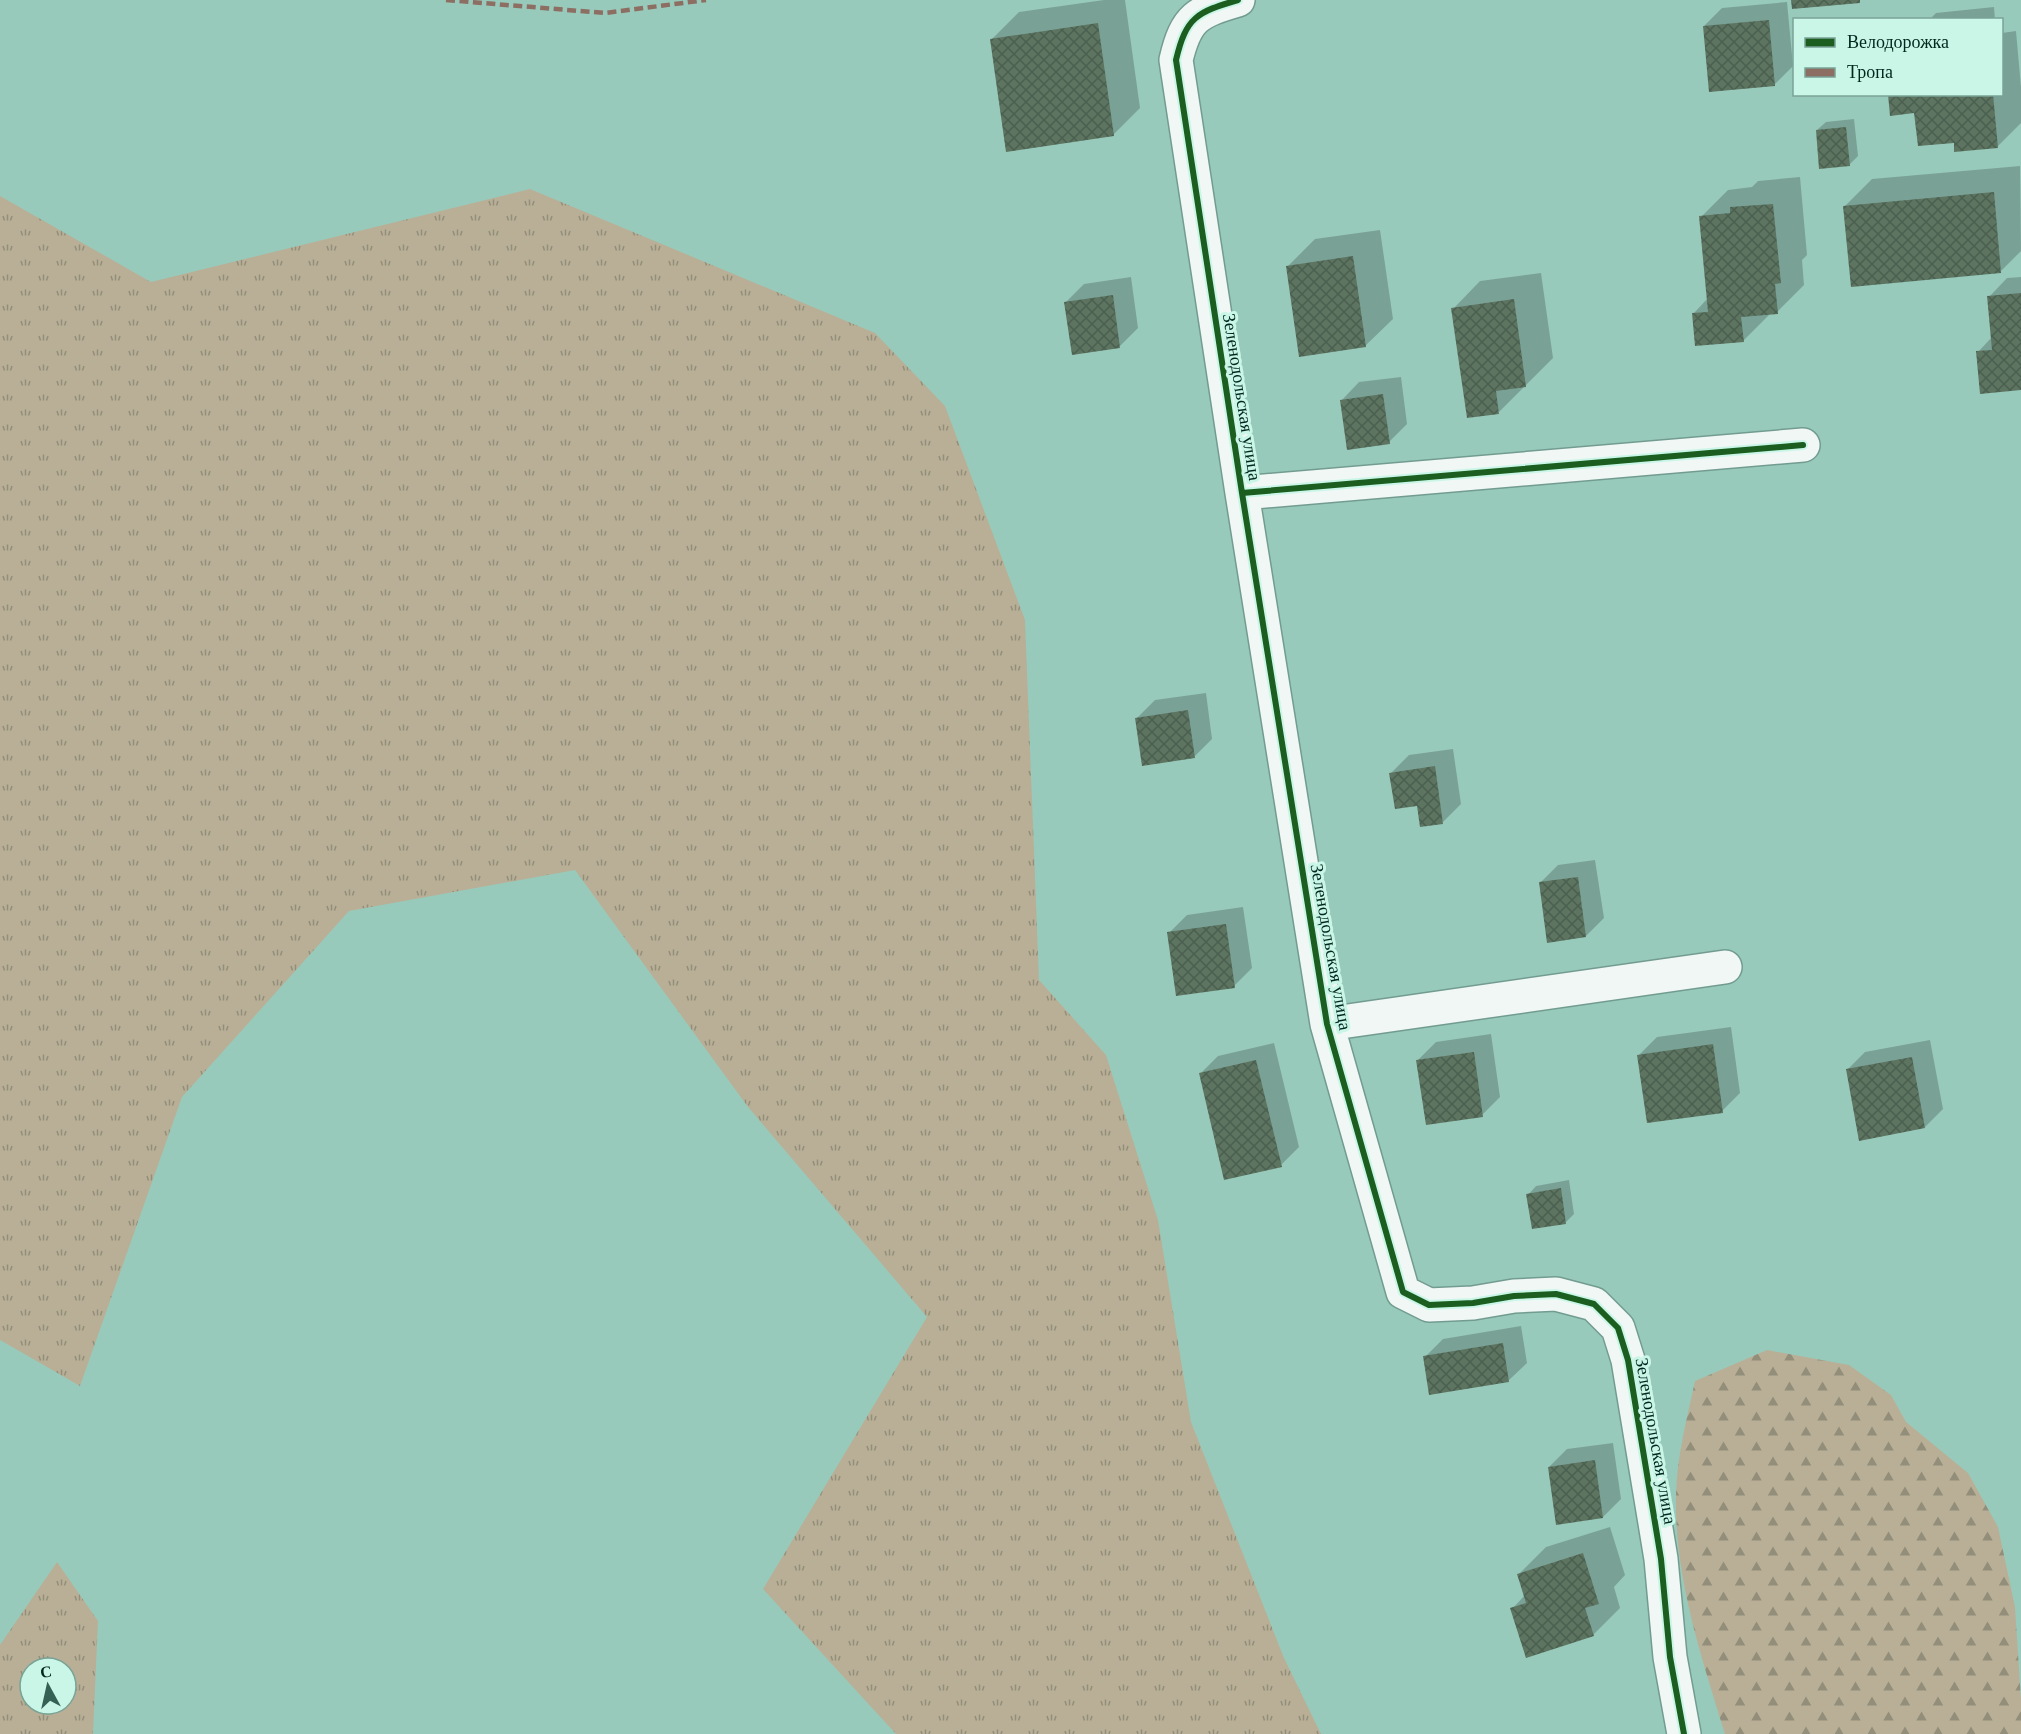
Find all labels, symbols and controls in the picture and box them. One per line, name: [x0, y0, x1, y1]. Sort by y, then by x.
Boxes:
legend: [1793, 18, 2003, 96]
text: Велодорожка: [1847, 32, 1949, 52]
text: Тропа: [1847, 62, 1893, 82]
street label: Зеленодольская улица: [1219, 312, 1265, 482]
street label: Зеленодольская улица: [1306, 862, 1356, 1032]
street label: Зеленодольская улица: [1631, 1356, 1681, 1526]
north arrow: [18, 1656, 78, 1716]
text: С: [39, 1662, 53, 1681]

